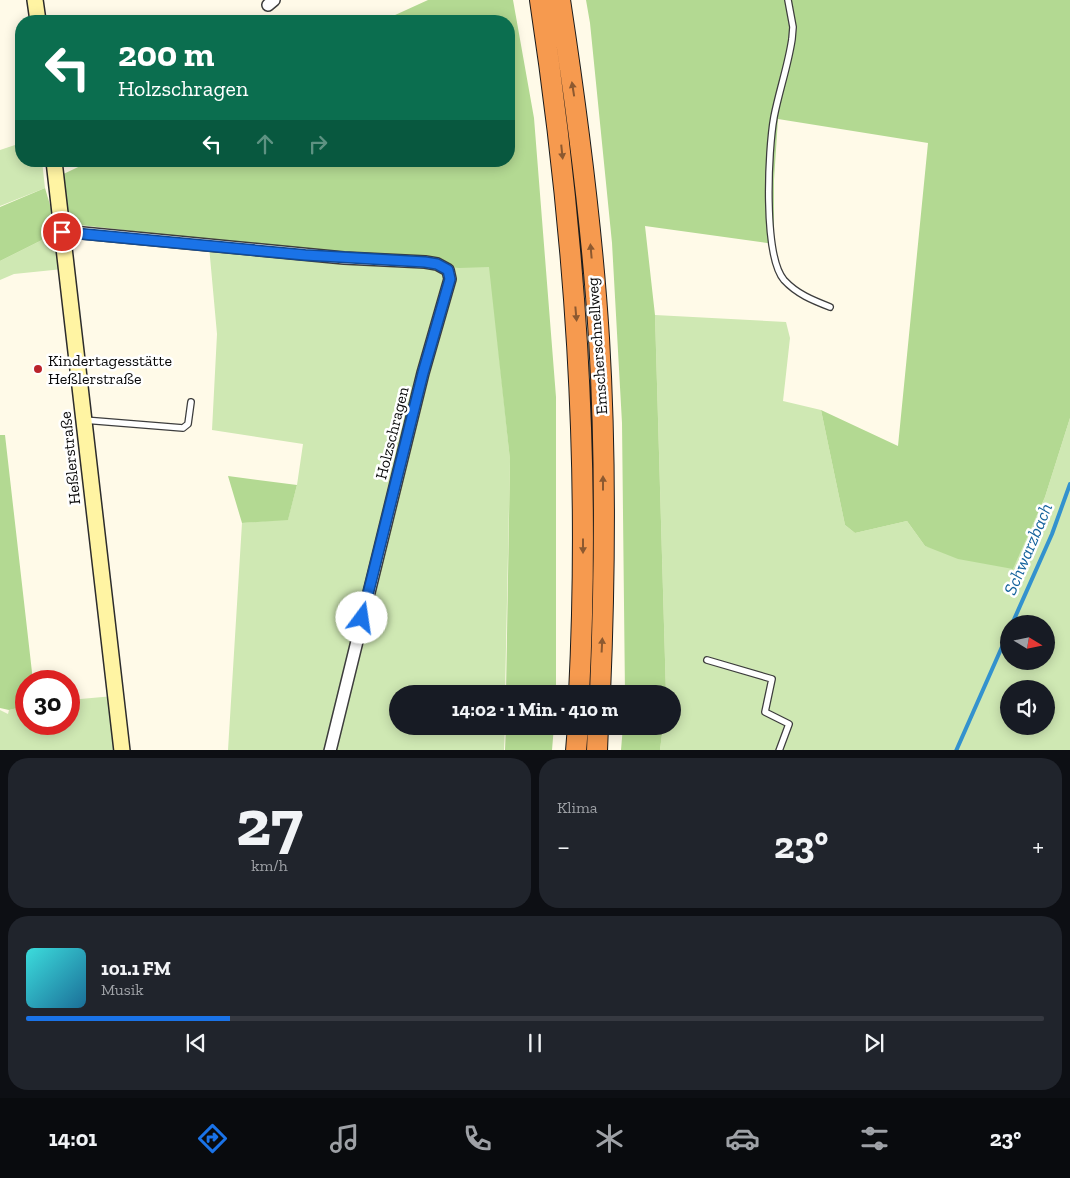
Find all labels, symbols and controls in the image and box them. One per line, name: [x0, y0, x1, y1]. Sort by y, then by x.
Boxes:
text: 200 m: [118, 33, 214, 75]
icon: left: [35, 35, 100, 100]
text: Holzschragen: [118, 75, 248, 102]
one-way arrow: [569, 81, 577, 97]
icon: left: [198, 130, 226, 158]
icon: ahead: [251, 130, 279, 158]
icon: right: [304, 130, 332, 158]
one-way arrow: [558, 144, 566, 160]
pin: [41, 211, 83, 253]
icon: arrive: [48, 218, 76, 246]
one-way arrow: [587, 242, 595, 258]
street label: Emscherschnellweg: [583, 276, 611, 415]
one-way arrow: [573, 306, 581, 322]
place label: Kindertagesstätte Heßlerstraße: [48, 351, 172, 388]
marker: Kindertagesstätte Heßlerstraße: [32, 363, 44, 375]
street label: Holzschragen: [371, 384, 413, 481]
street label: Heßlerstraße: [56, 411, 84, 505]
one-way arrow: [600, 474, 608, 490]
water label: Schwarzbach: [999, 500, 1057, 598]
one-way arrow: [579, 539, 587, 555]
position arrow: [335, 591, 387, 643]
north arrow: [1000, 615, 1055, 670]
map controls: [1000, 615, 1055, 735]
one-way arrow: [598, 637, 606, 653]
speed limit sign: 30: [15, 670, 80, 735]
button: sound: [1000, 680, 1055, 735]
text: 14:02 · 1 Min. · 410 m: [452, 698, 618, 721]
text: 27: [236, 784, 303, 862]
text: Klima: [557, 798, 598, 817]
text: 23°: [774, 822, 828, 868]
text: −: [557, 830, 570, 863]
text: +: [1032, 830, 1044, 863]
text: km/h: [251, 856, 288, 875]
text: 101.1 FM: [101, 957, 171, 980]
text: Musik: [101, 980, 144, 999]
icon: previous: [182, 1029, 210, 1057]
icon: pause: [521, 1029, 549, 1057]
icon: next: [860, 1029, 888, 1057]
icon: directions: [195, 1121, 230, 1156]
icon: music: [327, 1121, 362, 1156]
icon: phone: [460, 1121, 495, 1156]
icon: climate: [592, 1121, 627, 1156]
icon: car: [725, 1121, 760, 1156]
icon: filters: [857, 1121, 892, 1156]
text: 14:01: [49, 1125, 97, 1152]
text: 23°: [990, 1125, 1021, 1152]

